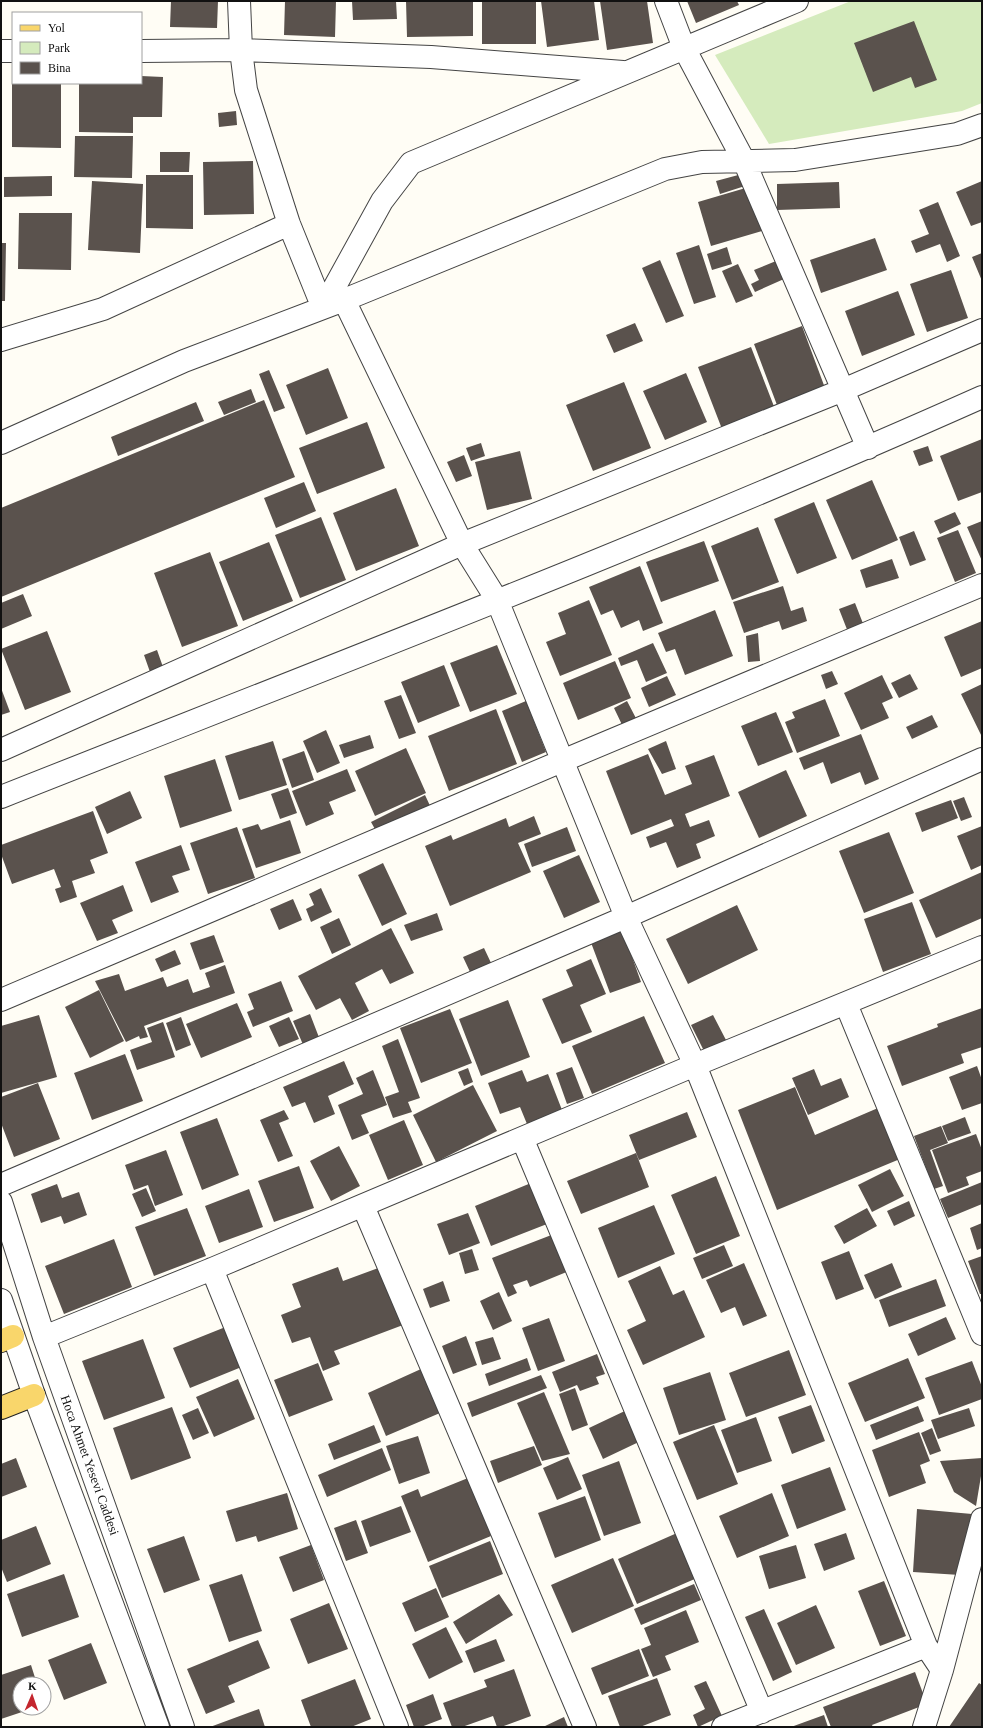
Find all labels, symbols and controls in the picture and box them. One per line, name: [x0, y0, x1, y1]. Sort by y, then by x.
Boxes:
legend: [12, 12, 142, 84]
text: Yol: [48, 21, 65, 35]
text: Park: [48, 41, 70, 55]
text: Bina: [48, 61, 71, 75]
street label: Hoca Ahmet Yesevi Caddesi: [58, 1393, 122, 1537]
north arrow: [12, 1676, 52, 1716]
text: K: [28, 1680, 37, 1692]

